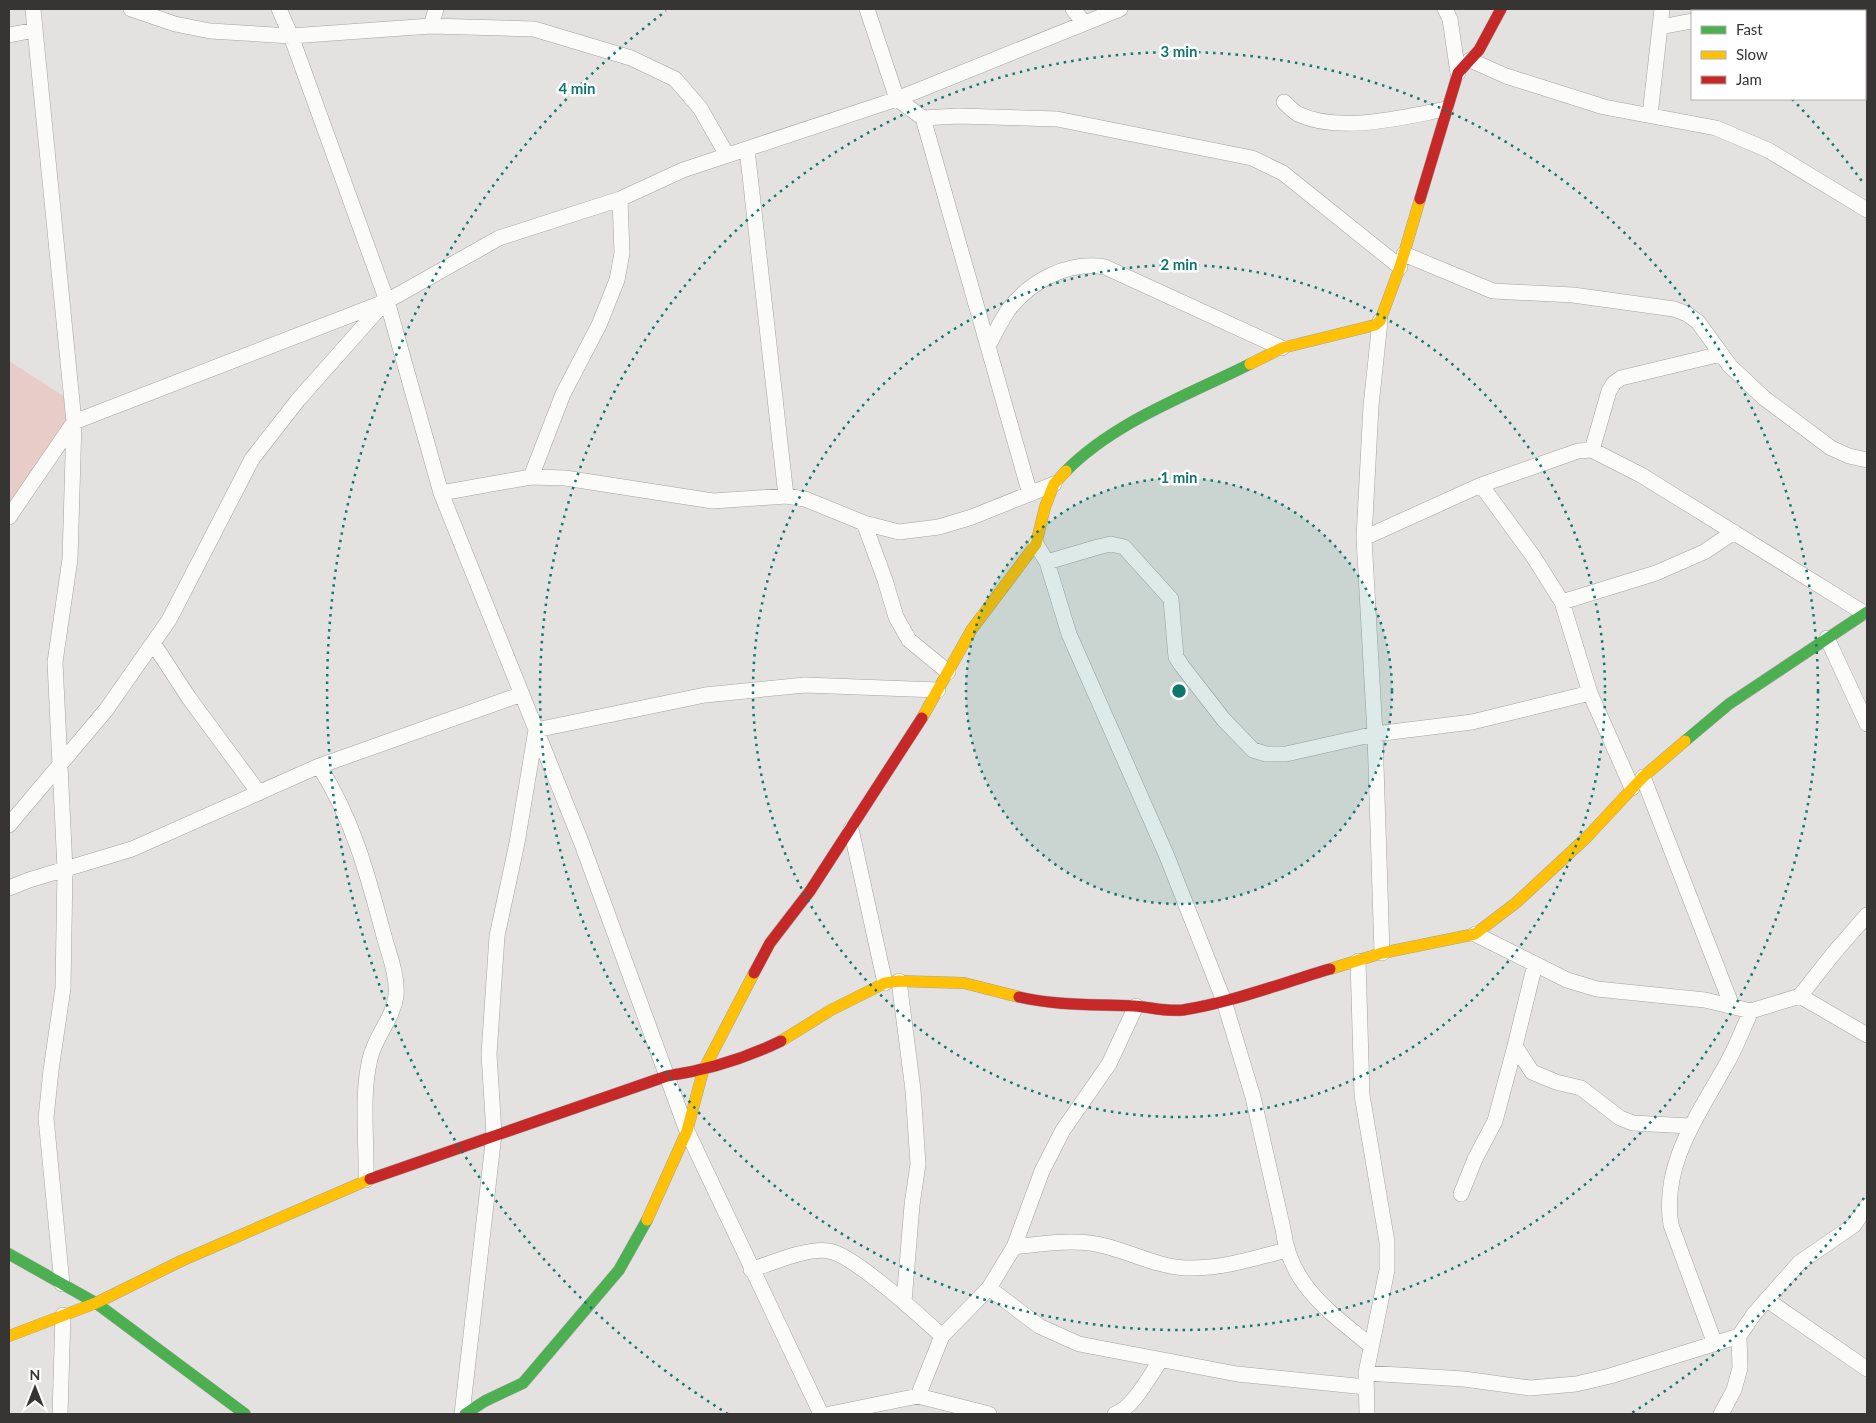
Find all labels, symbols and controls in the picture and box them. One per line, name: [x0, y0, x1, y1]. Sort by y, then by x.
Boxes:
legend: [1691, 10, 1866, 100]
text: Fast: [1736, 20, 1763, 38]
text: 3 min: [1160, 42, 1198, 60]
text: Slow: [1736, 45, 1768, 63]
text: Jam: [1736, 70, 1762, 88]
text: 4 min: [558, 79, 596, 97]
text: 2 min: [1160, 255, 1198, 273]
text: 1 min: [1160, 468, 1198, 486]
centre of rings: [1170, 682, 1188, 700]
north arrow: [10, 1363, 60, 1413]
text: N: [30, 1366, 40, 1383]

